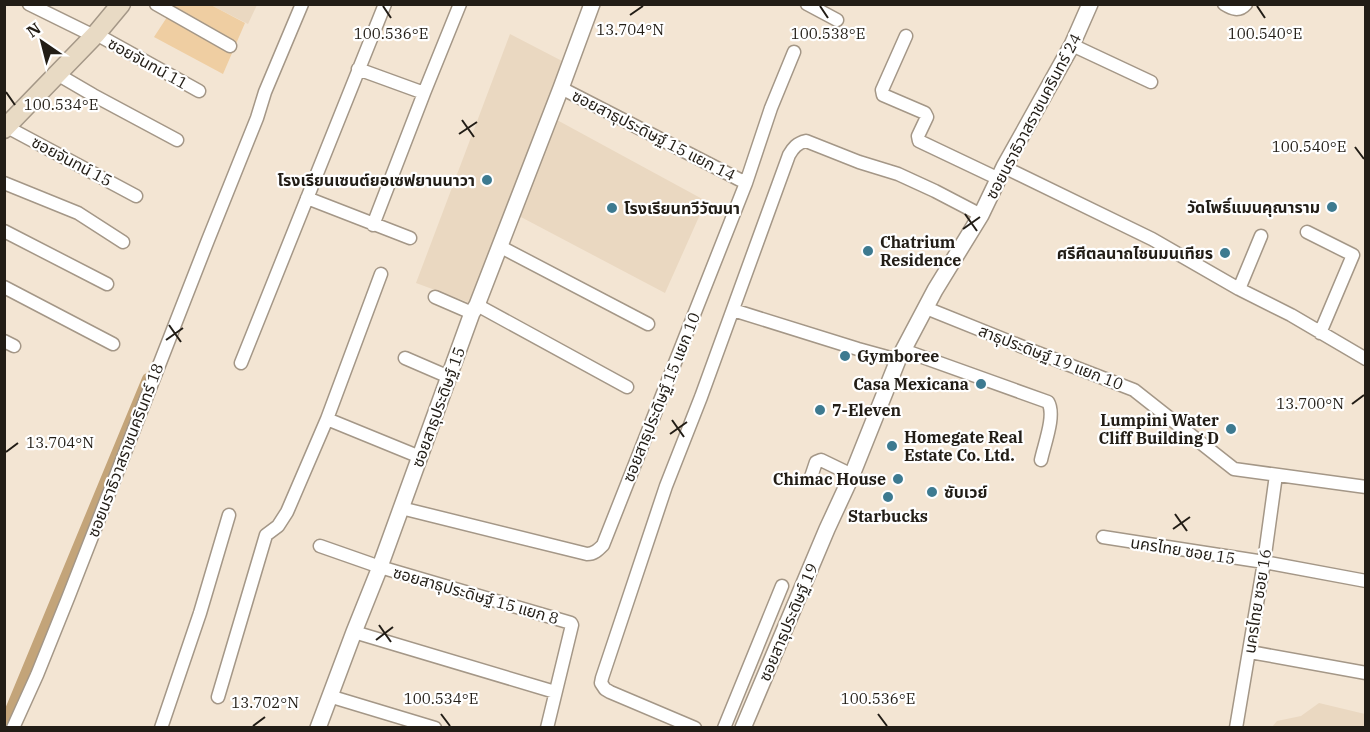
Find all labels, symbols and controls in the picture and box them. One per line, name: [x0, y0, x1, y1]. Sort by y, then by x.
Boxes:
north arrow: [12, 12, 72, 72]
text: N: [22, 18, 44, 42]
text: 13.704°N: [596, 20, 664, 39]
text: 100.536°E: [354, 24, 428, 43]
text: 100.538°E: [791, 24, 865, 43]
text: 100.540°E: [1228, 24, 1302, 43]
street label: ซอยนราธิวาสราชนครินทร์ 24: [981, 30, 1085, 202]
street label: ซอยจันทน์ 11: [105, 33, 191, 93]
street label: ซอยสาธุประดิษฐ์ 15 แยก 14: [569, 85, 739, 185]
text: 100.534°E: [24, 95, 98, 114]
street label: ซอยจันทน์ 15: [28, 131, 116, 191]
text: 100.540°E: [1272, 137, 1346, 156]
place label: โรงเรียนเซนต์ยอเซฟยานนาวา: [277, 170, 475, 190]
marker: โรงเรียนเซนต์ยอเซฟยานนาวา: [480, 173, 494, 187]
place label: วัดโพธิ์แมนคุณาราม: [1187, 197, 1320, 217]
place label: โรงเรียนทวีวัฒนา: [624, 198, 740, 218]
marker: วัดโพธิ์แมนคุณาราม: [1325, 200, 1339, 214]
marker: โรงเรียนทวีวัฒนา: [605, 201, 619, 215]
place label: Chatrium Residence: [880, 232, 961, 270]
place label: ศรีศีตลนาถไชนมนเทียร: [1057, 243, 1213, 263]
marker: Chatrium Residence: [861, 244, 875, 258]
marker: ศรีศีตลนาถไชนมนเทียร: [1218, 246, 1232, 260]
street label: ซอยสาธุประดิษฐ์ 15 แยก 10: [618, 309, 704, 485]
street label: สาธุประดิษฐ์ 19 แยก 10: [976, 320, 1126, 394]
street label: ซอยสาธุประดิษฐ์ 15: [407, 344, 469, 470]
place label: Gymboree: [857, 346, 939, 366]
marker: Gymboree: [838, 349, 852, 363]
street label: ซอยนราธิวาสราชนครินทร์ 18: [83, 360, 167, 540]
place label: Casa Mexicana: [853, 374, 969, 394]
marker: Casa Mexicana: [974, 377, 988, 391]
text: 13.700°N: [1276, 394, 1344, 413]
place label: 7-Eleven: [832, 400, 901, 420]
marker: 7-Eleven: [813, 403, 827, 417]
place label: Lumpini Water Cliff Building D: [1099, 410, 1219, 448]
marker: Lumpini Water Cliff Building D: [1224, 422, 1238, 436]
place label: Homegate Real Estate Co. Ltd.: [904, 427, 1023, 465]
text: 13.704°N: [26, 433, 94, 452]
marker: Homegate Real Estate Co. Ltd.: [885, 439, 899, 453]
place label: Chimac House: [773, 469, 886, 489]
marker: Chimac House: [891, 472, 905, 486]
place label: ซับเวย์: [944, 482, 987, 502]
marker: ซับเวย์: [925, 485, 939, 499]
marker: Starbucks: [881, 490, 895, 504]
place label: Starbucks: [848, 506, 928, 526]
street label: นครไทย ซอย 15: [1129, 532, 1237, 568]
street label: นครไทย ซอย 16: [1239, 547, 1275, 655]
street label: ซอยสาธุประดิษฐ์ 19: [754, 560, 822, 684]
street label: ซอยสาธุประดิษฐ์ 15 แยก 8: [391, 562, 561, 628]
text: 100.534°E: [404, 689, 478, 708]
text: 100.536°E: [841, 689, 915, 708]
text: 13.702°N: [231, 693, 299, 712]

